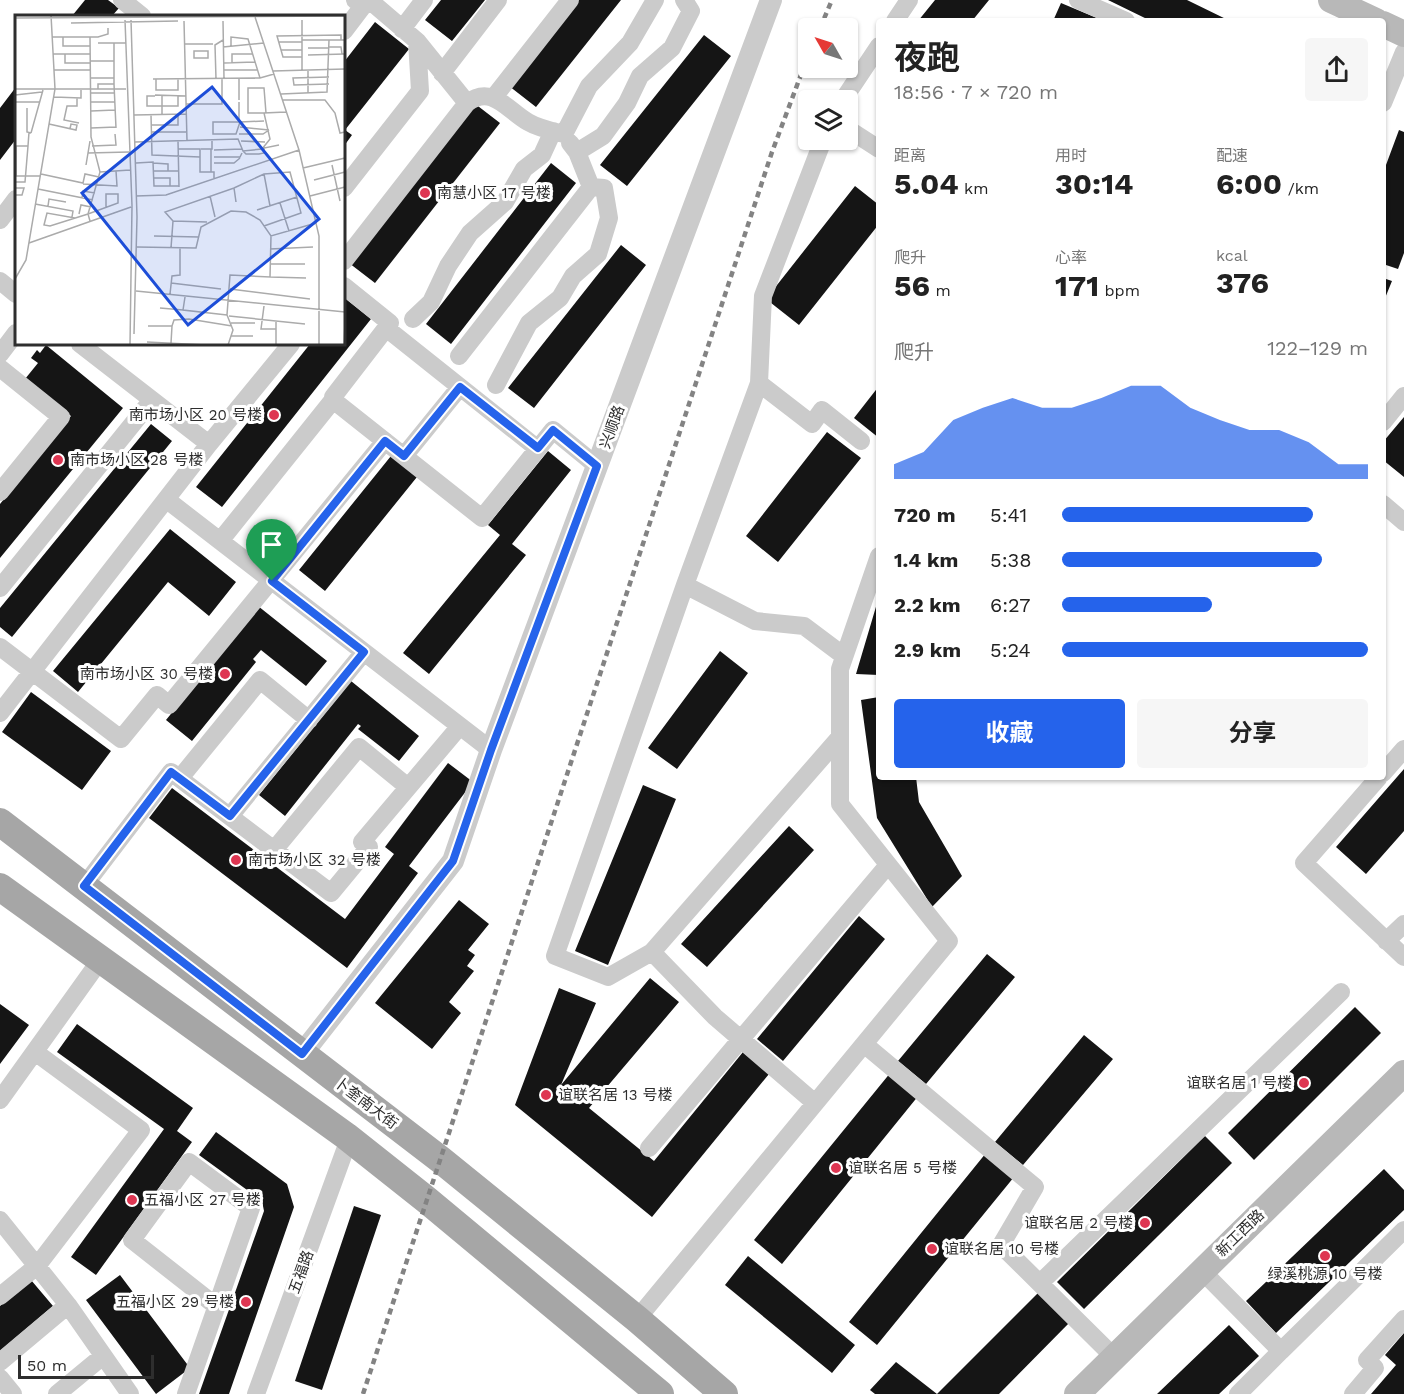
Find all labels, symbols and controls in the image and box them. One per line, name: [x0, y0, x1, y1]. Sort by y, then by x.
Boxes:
inset map: [15, 15, 345, 345]
north arrow: [798, 18, 858, 78]
map controls: [798, 18, 858, 150]
text: 夜跑: [894, 38, 960, 77]
button: share: [1305, 38, 1368, 101]
text: 18:56 · 7 × 720 m: [894, 80, 1058, 104]
button: layers: [798, 90, 858, 150]
text: 距离: [894, 146, 926, 165]
text: 用时: [1055, 146, 1087, 165]
text: 配速: [1216, 146, 1248, 165]
text: 5.04: [894, 166, 959, 201]
text: 30:14: [1055, 166, 1133, 201]
text: 6:00: [1216, 166, 1282, 201]
text: km: [959, 179, 988, 198]
text: /km: [1282, 179, 1319, 198]
place label: 南慧小区 17 号楼: [437, 184, 551, 202]
marker: 南慧小区 17 号楼: [418, 186, 432, 200]
text: kcal: [1216, 246, 1248, 265]
text: 爬升: [894, 248, 926, 267]
text: 心率: [1055, 248, 1087, 267]
text: 376: [1216, 265, 1269, 300]
text: 56: [894, 268, 930, 303]
text: 171: [1055, 268, 1099, 303]
text: m: [930, 281, 951, 300]
text: bpm: [1099, 281, 1140, 300]
text: 122–129 m: [1267, 336, 1368, 360]
text: 爬升: [894, 340, 934, 364]
street label: 兴顺路: [596, 403, 628, 451]
place label: 南市场小区 20 号楼: [129, 406, 262, 424]
marker: 南市场小区 20 号楼: [267, 408, 281, 422]
place label: 南市场小区 28 号楼: [70, 451, 203, 469]
marker: 南市场小区 28 号楼: [51, 453, 65, 467]
text: 720 m: [894, 503, 956, 527]
text: 5:41: [990, 503, 1027, 527]
pin: [246, 519, 297, 581]
icon: arrive: [255, 528, 288, 561]
text: 1.4 km: [894, 548, 958, 572]
text: 5:38: [990, 548, 1032, 572]
text: 2.2 km: [894, 593, 961, 617]
text: 6:27: [990, 593, 1031, 617]
text: 2.9 km: [894, 638, 961, 662]
text: 5:24: [990, 638, 1031, 662]
place label: 南市场小区 30 号楼: [80, 665, 213, 683]
marker: 南市场小区 30 号楼: [218, 667, 232, 681]
button: 收藏: [894, 699, 1125, 768]
button: 分享: [1137, 699, 1368, 768]
place label: 南市场小区 32 号楼: [248, 851, 381, 869]
marker: 南市场小区 32 号楼: [229, 853, 243, 867]
street label: 卜奎南大街: [331, 1073, 401, 1133]
place label: 谊联名居 1 号楼: [1186, 1074, 1292, 1092]
marker: 谊联名居 1 号楼: [1297, 1076, 1311, 1090]
place label: 谊联名居 13 号楼: [558, 1086, 673, 1104]
marker: 谊联名居 13 号楼: [539, 1088, 553, 1102]
place label: 谊联名居 5 号楼: [848, 1159, 957, 1177]
marker: 谊联名居 5 号楼: [829, 1161, 843, 1175]
place label: 五福小区 27 号楼: [144, 1191, 261, 1209]
marker: 五福小区 27 号楼: [125, 1193, 139, 1207]
street label: 新工西路: [1212, 1206, 1268, 1260]
place label: 谊联名居 2 号楼: [1024, 1214, 1133, 1232]
marker: 谊联名居 2 号楼: [1138, 1216, 1152, 1230]
place label: 谊联名居 10 号楼: [944, 1240, 1059, 1258]
marker: 谊联名居 10 号楼: [925, 1242, 939, 1256]
street label: 五福路: [285, 1248, 317, 1296]
marker: 绿溪桃源 10 号楼: [1318, 1249, 1332, 1263]
place label: 绿溪桃源 10 号楼: [1267, 1265, 1383, 1283]
place label: 五福小区 29 号楼: [116, 1293, 234, 1311]
marker: 五福小区 29 号楼: [239, 1295, 253, 1309]
scale bar: [18, 1352, 154, 1380]
text: 50 m: [27, 1356, 67, 1375]

